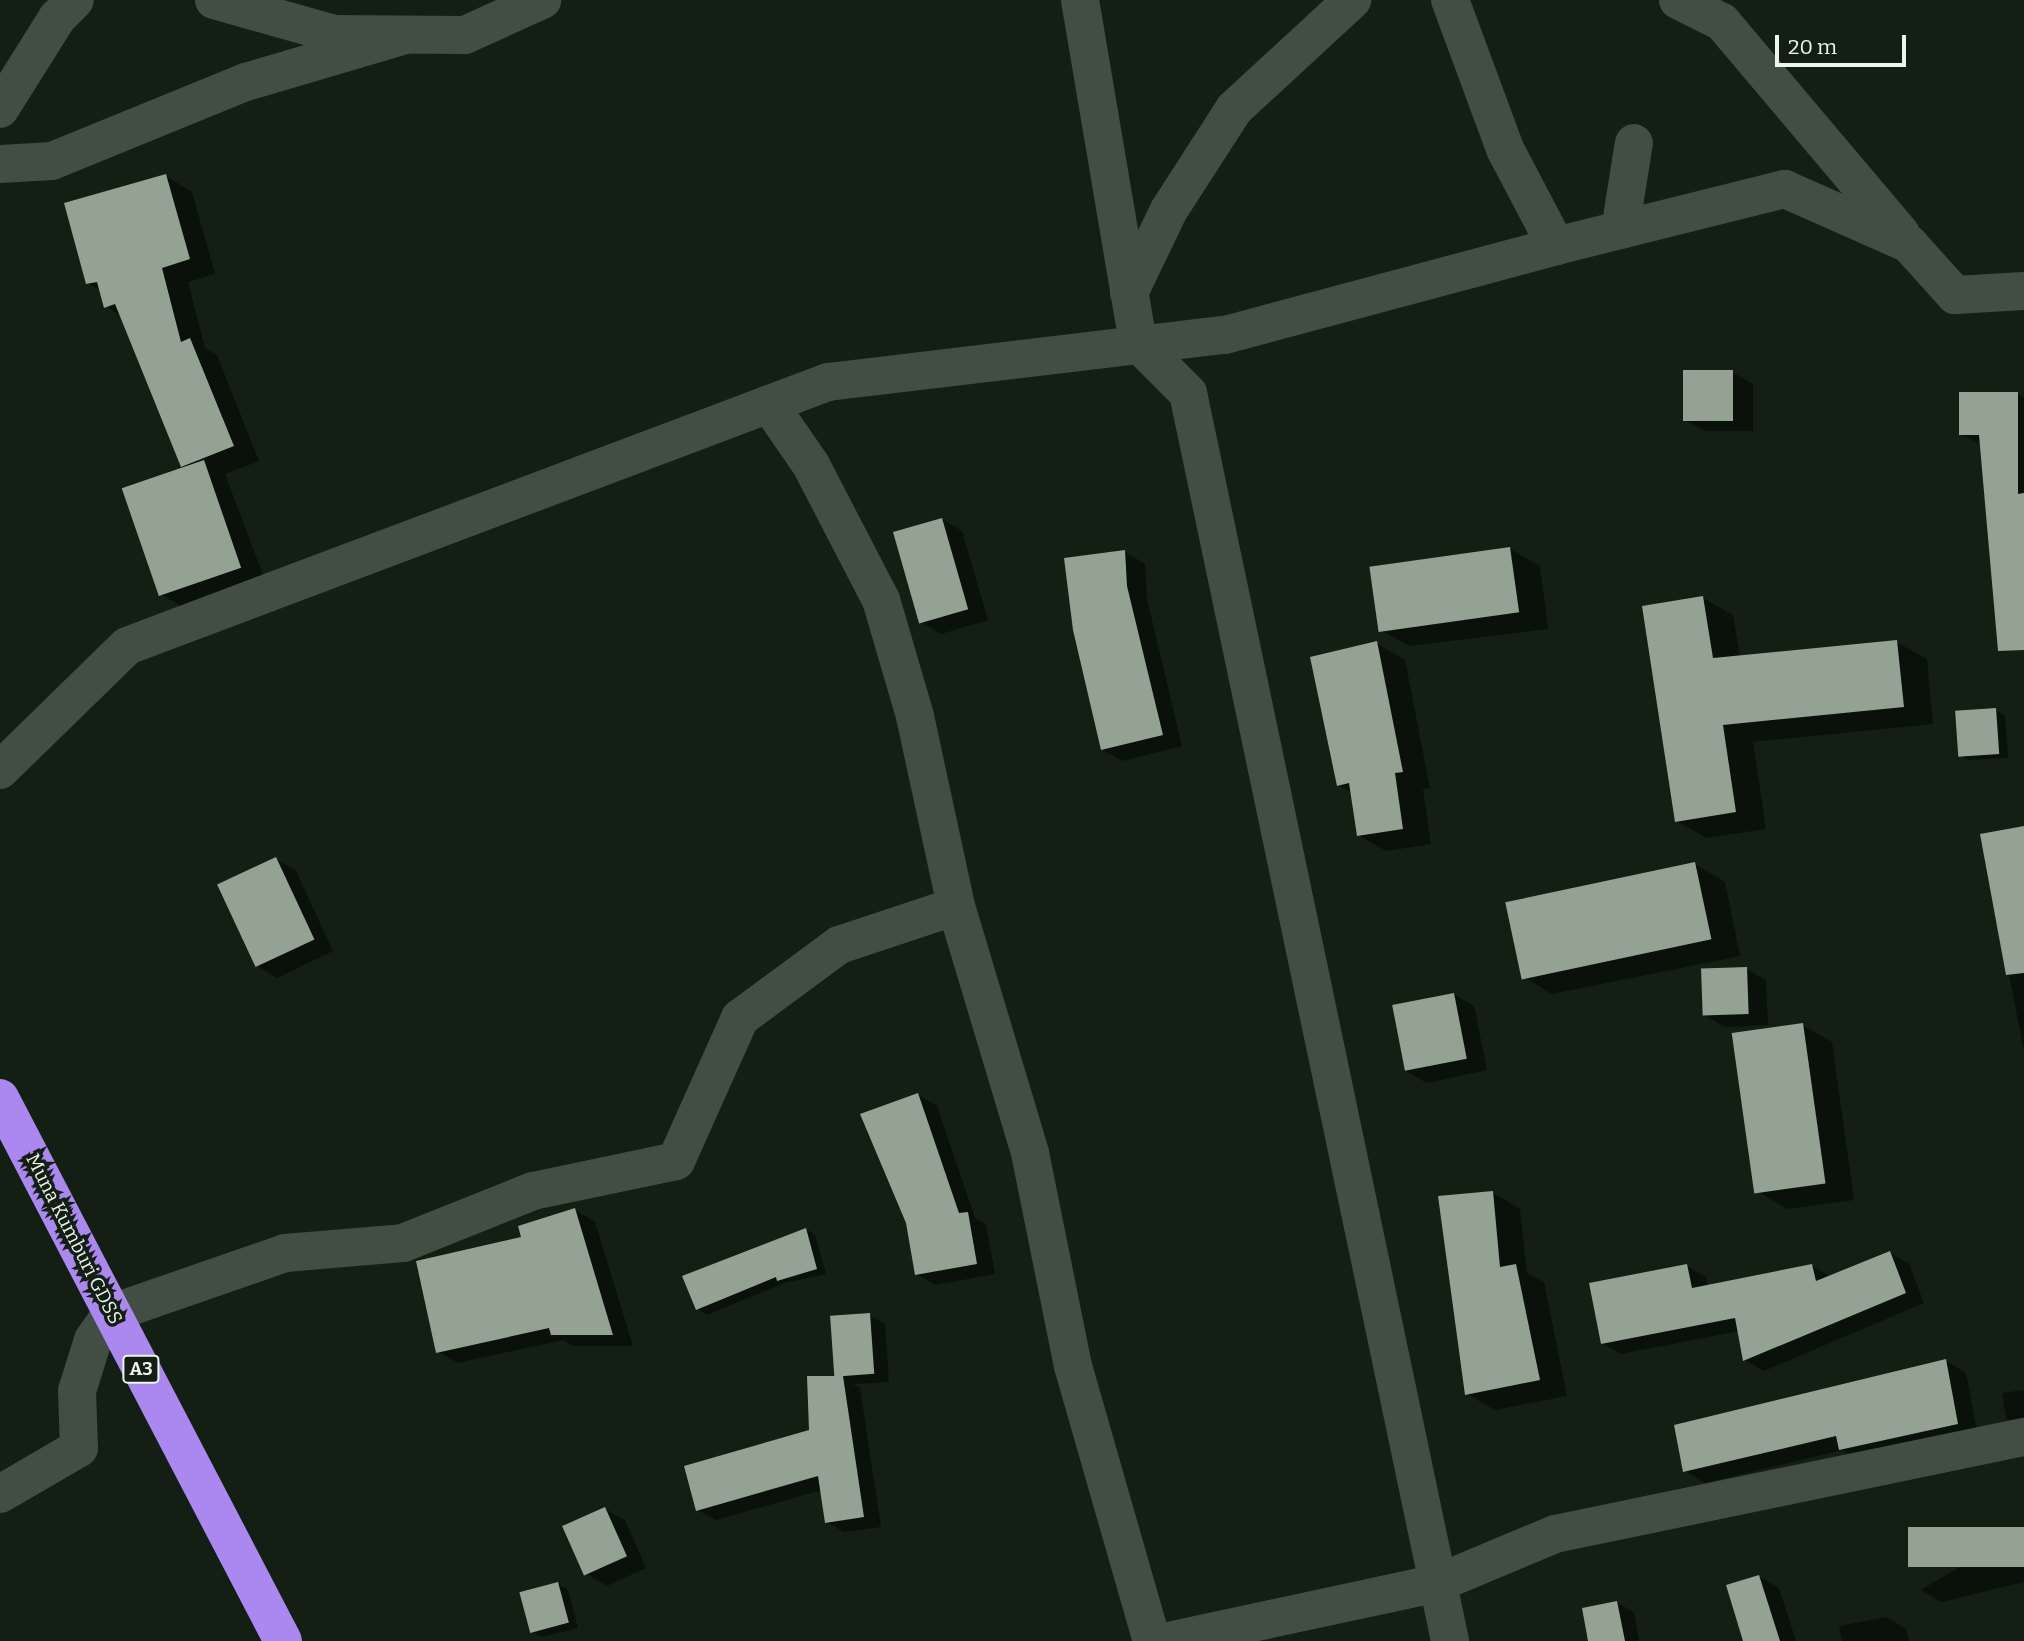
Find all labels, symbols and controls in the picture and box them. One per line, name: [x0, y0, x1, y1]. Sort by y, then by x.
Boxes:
scale bar: [1779, 21, 1910, 65]
text: 20 m: [1788, 34, 1837, 60]
street label: Muna Kumburi GDSS: [21, 1150, 127, 1328]
road number: A3: [122, 1354, 160, 1384]

